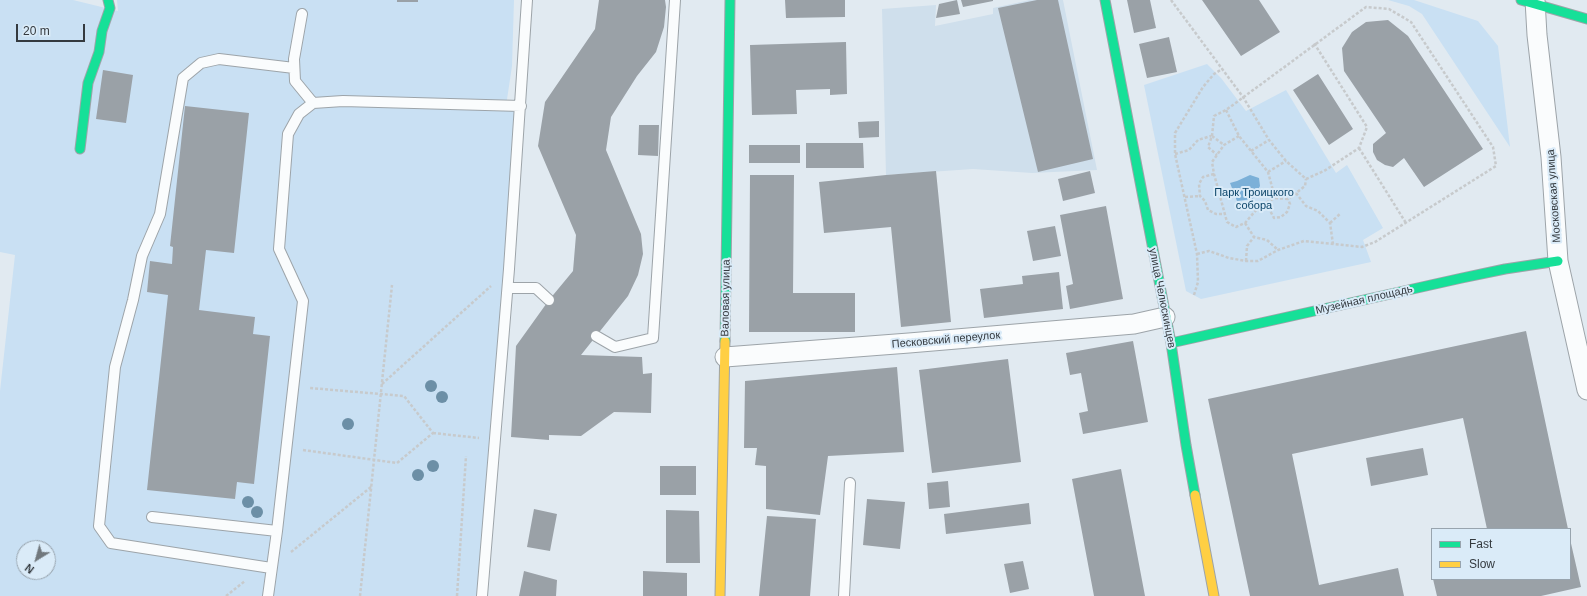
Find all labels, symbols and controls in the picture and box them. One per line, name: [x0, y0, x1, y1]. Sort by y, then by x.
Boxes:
scale bar: [18, 16, 87, 42]
text: 20 m: [23, 24, 50, 38]
street label: Московская улица: [1544, 149, 1564, 243]
park label: Парк Троицкого собора: [1214, 186, 1294, 212]
street label: улица Челюскинцев: [1146, 247, 1178, 349]
street label: Валовая улица: [719, 259, 733, 337]
street label: Музейная площадь: [1314, 282, 1414, 318]
street label: Песковский переулок: [891, 329, 1001, 351]
legend: [1431, 528, 1571, 580]
text: Fast: [1469, 537, 1492, 551]
north arrow: [16, 540, 56, 580]
text: Slow: [1469, 557, 1495, 571]
text: N: [23, 562, 36, 576]

